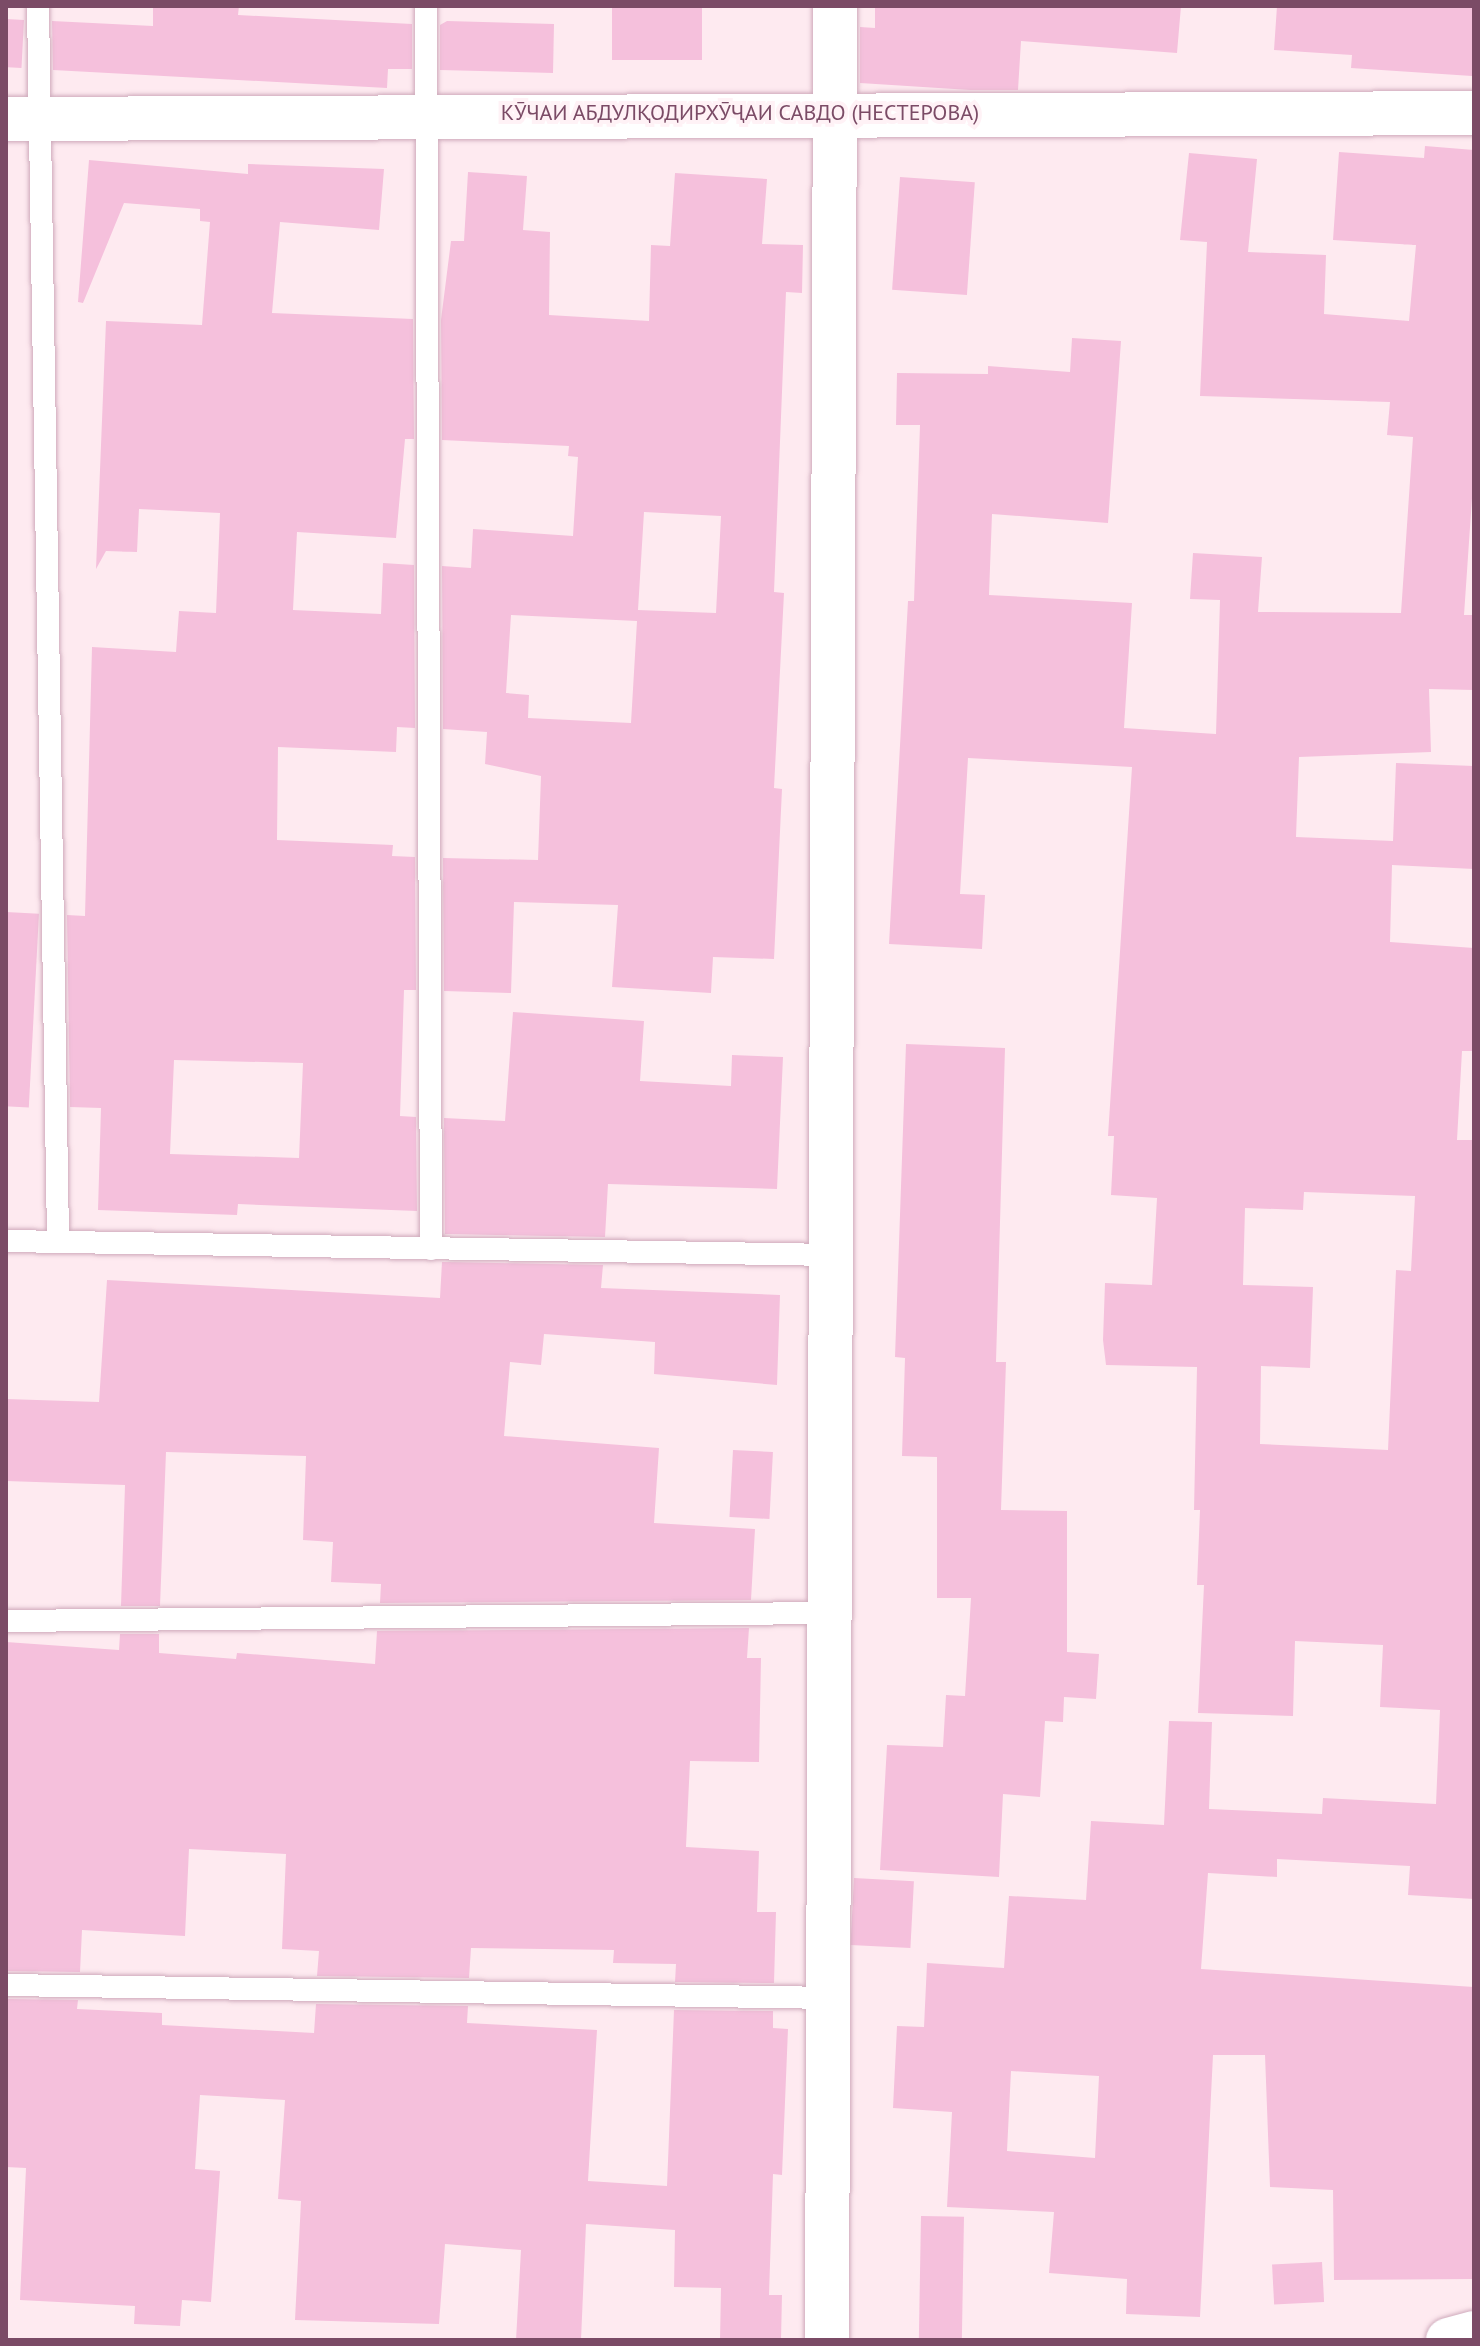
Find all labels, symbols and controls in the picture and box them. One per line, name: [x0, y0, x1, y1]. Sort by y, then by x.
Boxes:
street label: КӮЧАИ АБДУЛҚОДИРХӮҶАИ САВДО (НЕСТЕРОВА): [500, 100, 980, 126]

